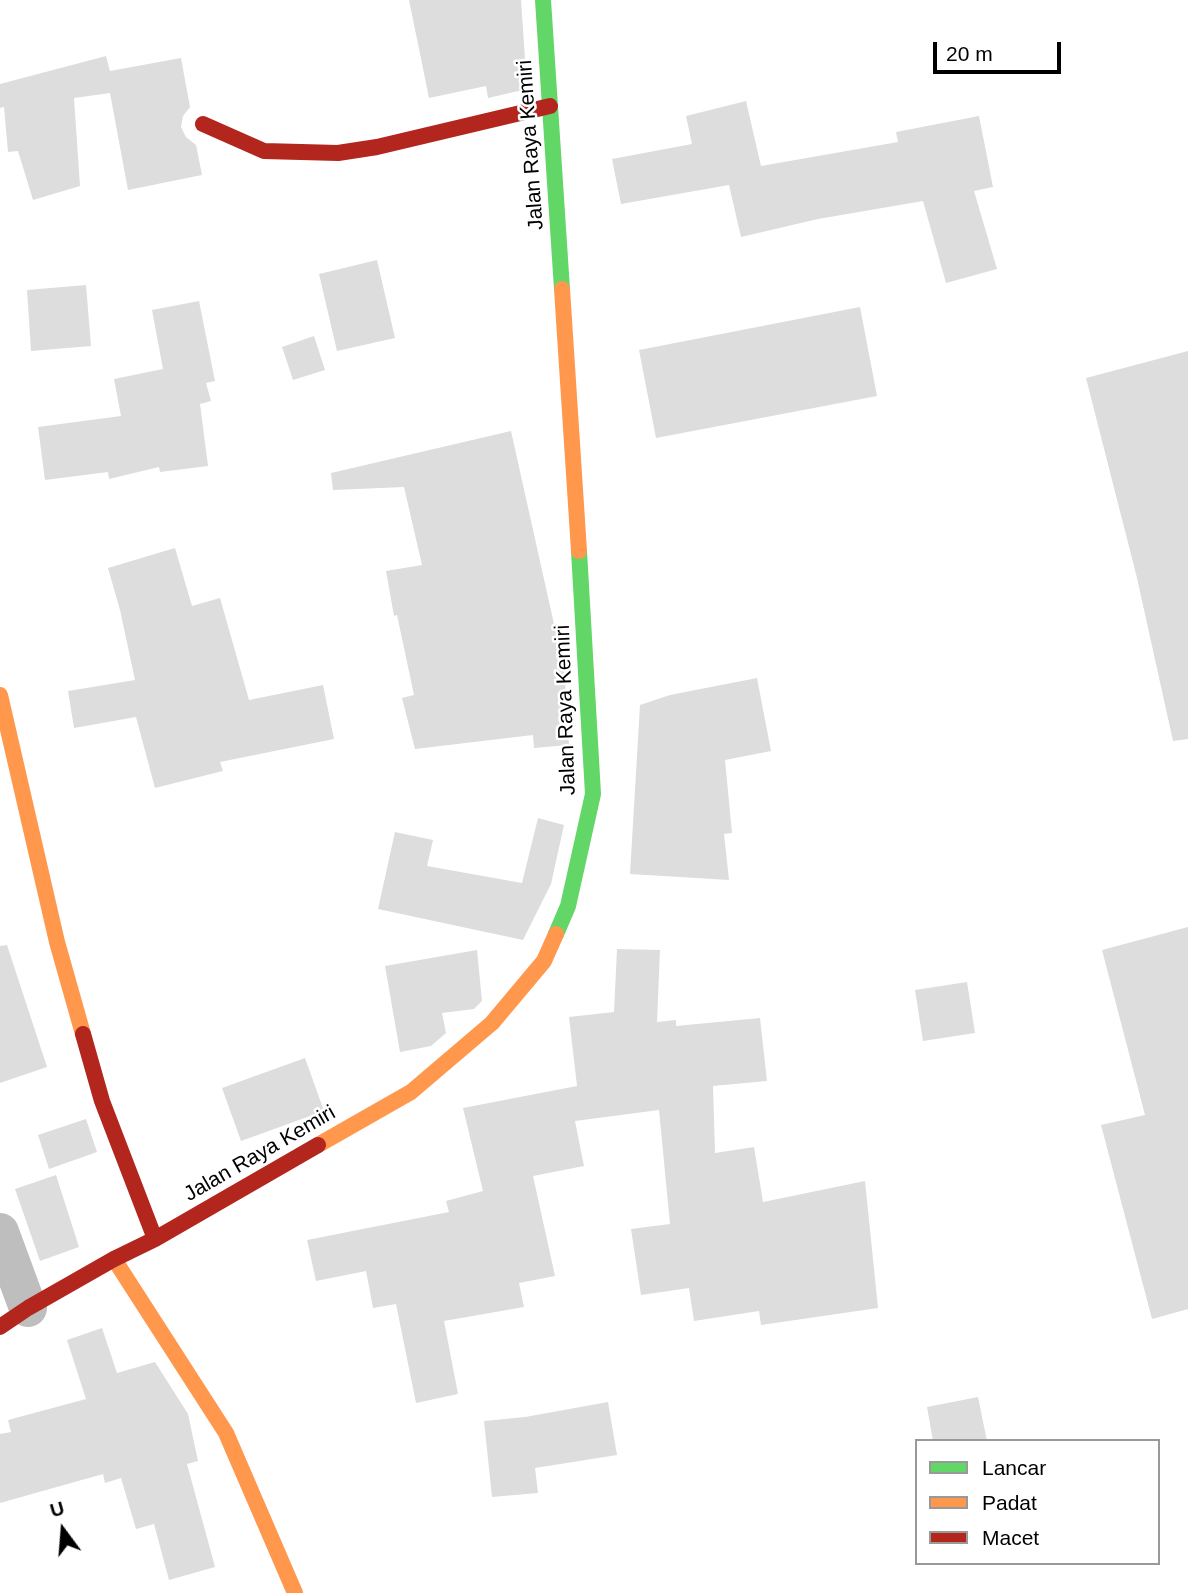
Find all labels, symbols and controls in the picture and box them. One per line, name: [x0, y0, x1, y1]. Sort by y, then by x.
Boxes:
scale bar: [936, 28, 1064, 72]
text: 20 m: [946, 42, 993, 65]
street label: Jalan Raya Kemiri: [512, 59, 550, 231]
street label: Jalan Raya Kemiri: [550, 624, 582, 796]
street label: Jalan Raya Kemiri: [180, 1100, 340, 1208]
legend: [915, 1439, 1160, 1565]
text: Lancar: [982, 1456, 1046, 1479]
text: Padat: [982, 1491, 1037, 1514]
north arrow: [28, 1495, 98, 1565]
text: U: [48, 1497, 67, 1521]
text: Macet: [982, 1526, 1039, 1549]

